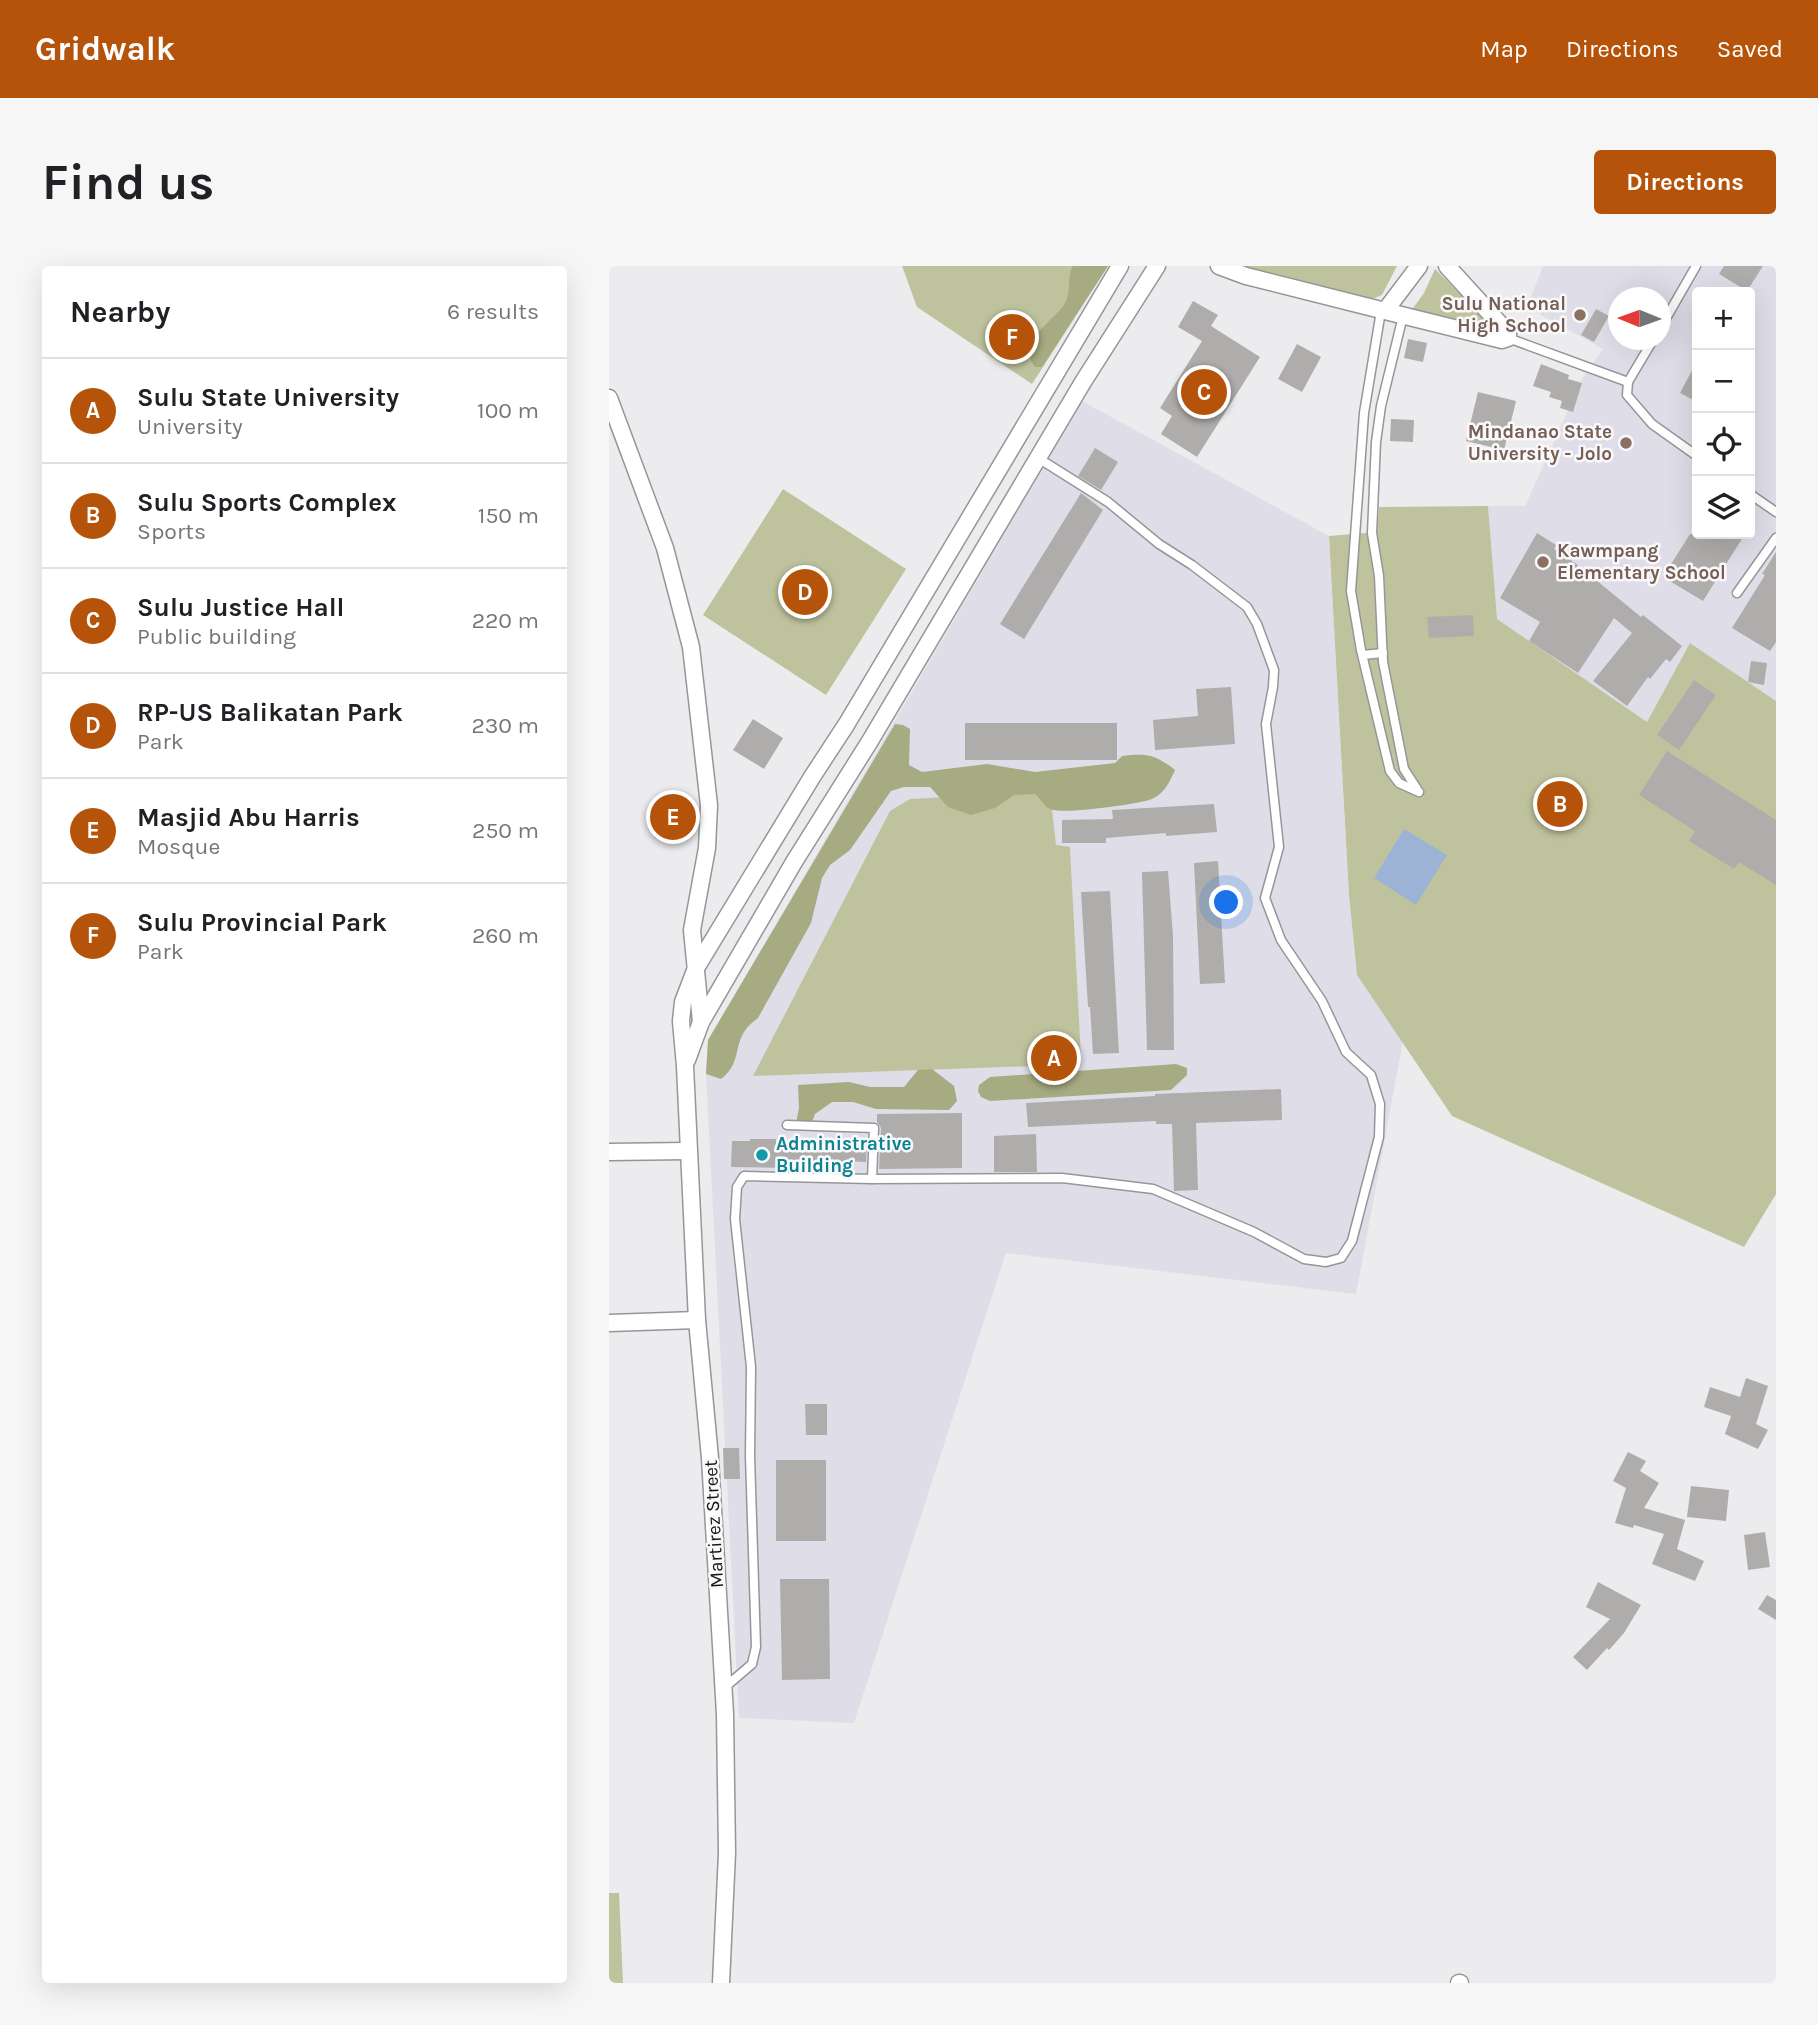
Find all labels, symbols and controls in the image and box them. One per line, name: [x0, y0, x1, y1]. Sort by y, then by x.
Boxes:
text: Gridwalk: [35, 30, 175, 68]
text: Map: [1480, 35, 1528, 63]
text: Directions: [1566, 35, 1679, 63]
text: Saved: [1717, 35, 1783, 63]
button: Directions: [1594, 150, 1776, 214]
text: Find us: [42, 154, 214, 211]
north arrow: [1608, 287, 1671, 350]
map controls: [1692, 287, 1755, 539]
button: +: [1692, 287, 1755, 350]
place label: Sulu National High School: [1442, 293, 1566, 337]
text: Nearby: [70, 294, 170, 330]
text: 6 results: [447, 298, 539, 325]
marker: Sulu National High School: [1572, 307, 1588, 323]
pin: F: [989, 311, 1035, 363]
button: −: [1692, 350, 1755, 413]
pin: C: [1181, 366, 1227, 418]
text: Sulu State University: [137, 382, 399, 413]
text: A: [86, 397, 100, 424]
text: 100 m: [477, 397, 539, 424]
text: University: [137, 413, 243, 440]
button: locate: [1692, 413, 1755, 476]
place label: Mindanao State University - Jolo: [1468, 421, 1612, 465]
marker: Mindanao State University - Jolo: [1618, 435, 1634, 451]
button: layers: [1692, 476, 1755, 539]
text: Sulu Sports Complex: [137, 487, 396, 518]
text: B: [86, 502, 100, 529]
text: 150 m: [478, 502, 539, 529]
text: Sports: [137, 518, 206, 545]
place label: Kawmpang Elementary School: [1557, 540, 1726, 584]
marker: Kawmpang Elementary School: [1535, 554, 1551, 570]
pin: D: [782, 566, 828, 618]
text: Sulu Justice Hall: [137, 592, 345, 623]
text: C: [86, 607, 100, 634]
text: 220 m: [472, 607, 539, 634]
text: Public building: [137, 623, 296, 650]
text: RP-US Balikatan Park: [137, 697, 403, 728]
text: D: [85, 712, 101, 739]
text: 230 m: [471, 712, 539, 739]
text: Park: [137, 728, 184, 755]
pin: B: [1537, 778, 1583, 830]
pin: E: [650, 791, 696, 843]
text: Masjid Abu Harris: [137, 802, 360, 833]
text: E: [86, 817, 100, 844]
text: 250 m: [472, 817, 539, 844]
text: Mosque: [137, 833, 220, 860]
your location: [1209, 885, 1243, 919]
text: Sulu Provincial Park: [137, 907, 387, 938]
text: F: [87, 922, 99, 949]
text: 260 m: [472, 922, 539, 949]
text: Park: [137, 938, 184, 965]
pin: A: [1031, 1032, 1077, 1084]
place label: Administrative Building: [776, 1133, 912, 1177]
marker: Administrative Building: [754, 1147, 770, 1163]
street label: Martirez Street: [700, 1459, 728, 1589]

